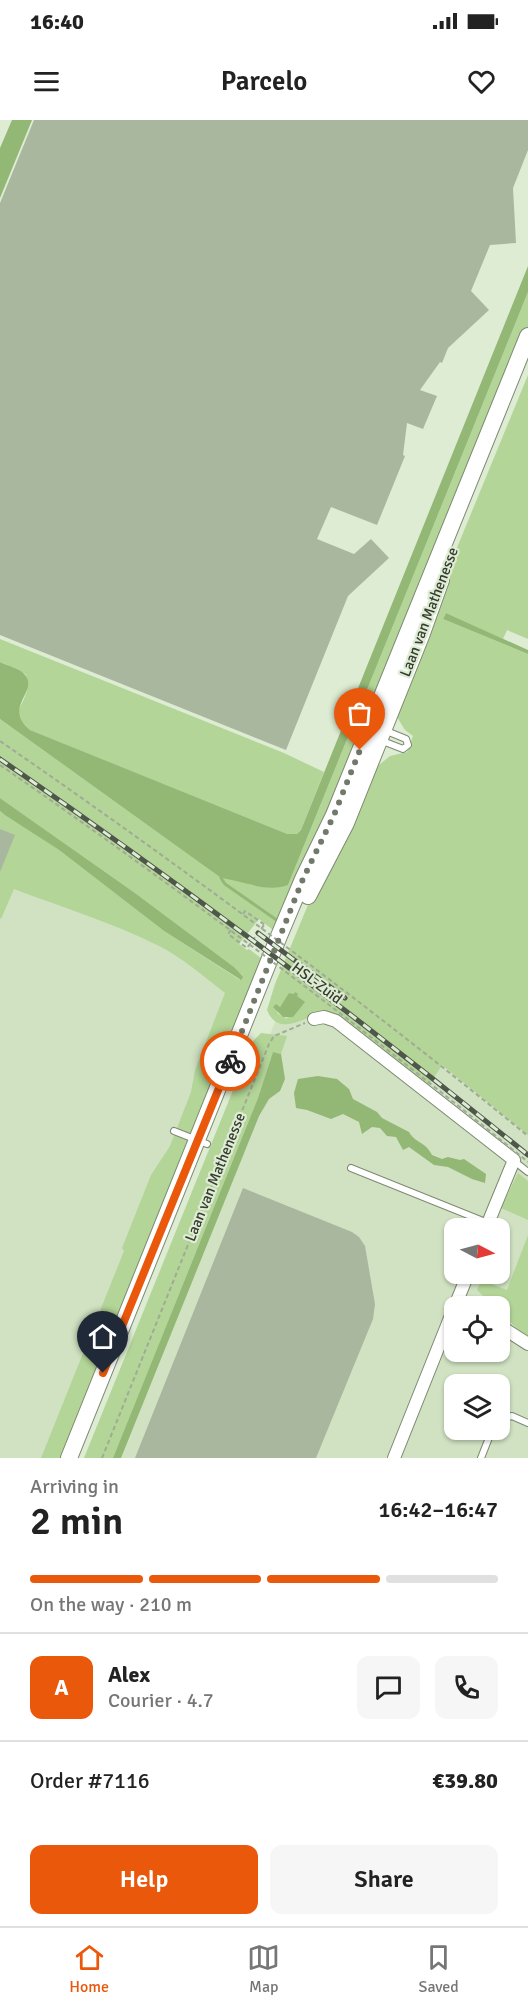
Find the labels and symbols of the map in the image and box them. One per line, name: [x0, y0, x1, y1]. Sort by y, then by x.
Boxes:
street label: Laan van Mathenesse: [396, 545, 462, 679]
pin: [334, 688, 385, 750]
street label: HSL-Zuid: [288, 958, 346, 1008]
courier: [200, 1031, 260, 1091]
street label: Laan van Mathenesse: [181, 1110, 249, 1244]
north arrow: [444, 1218, 510, 1284]
pin: [77, 1311, 128, 1373]

